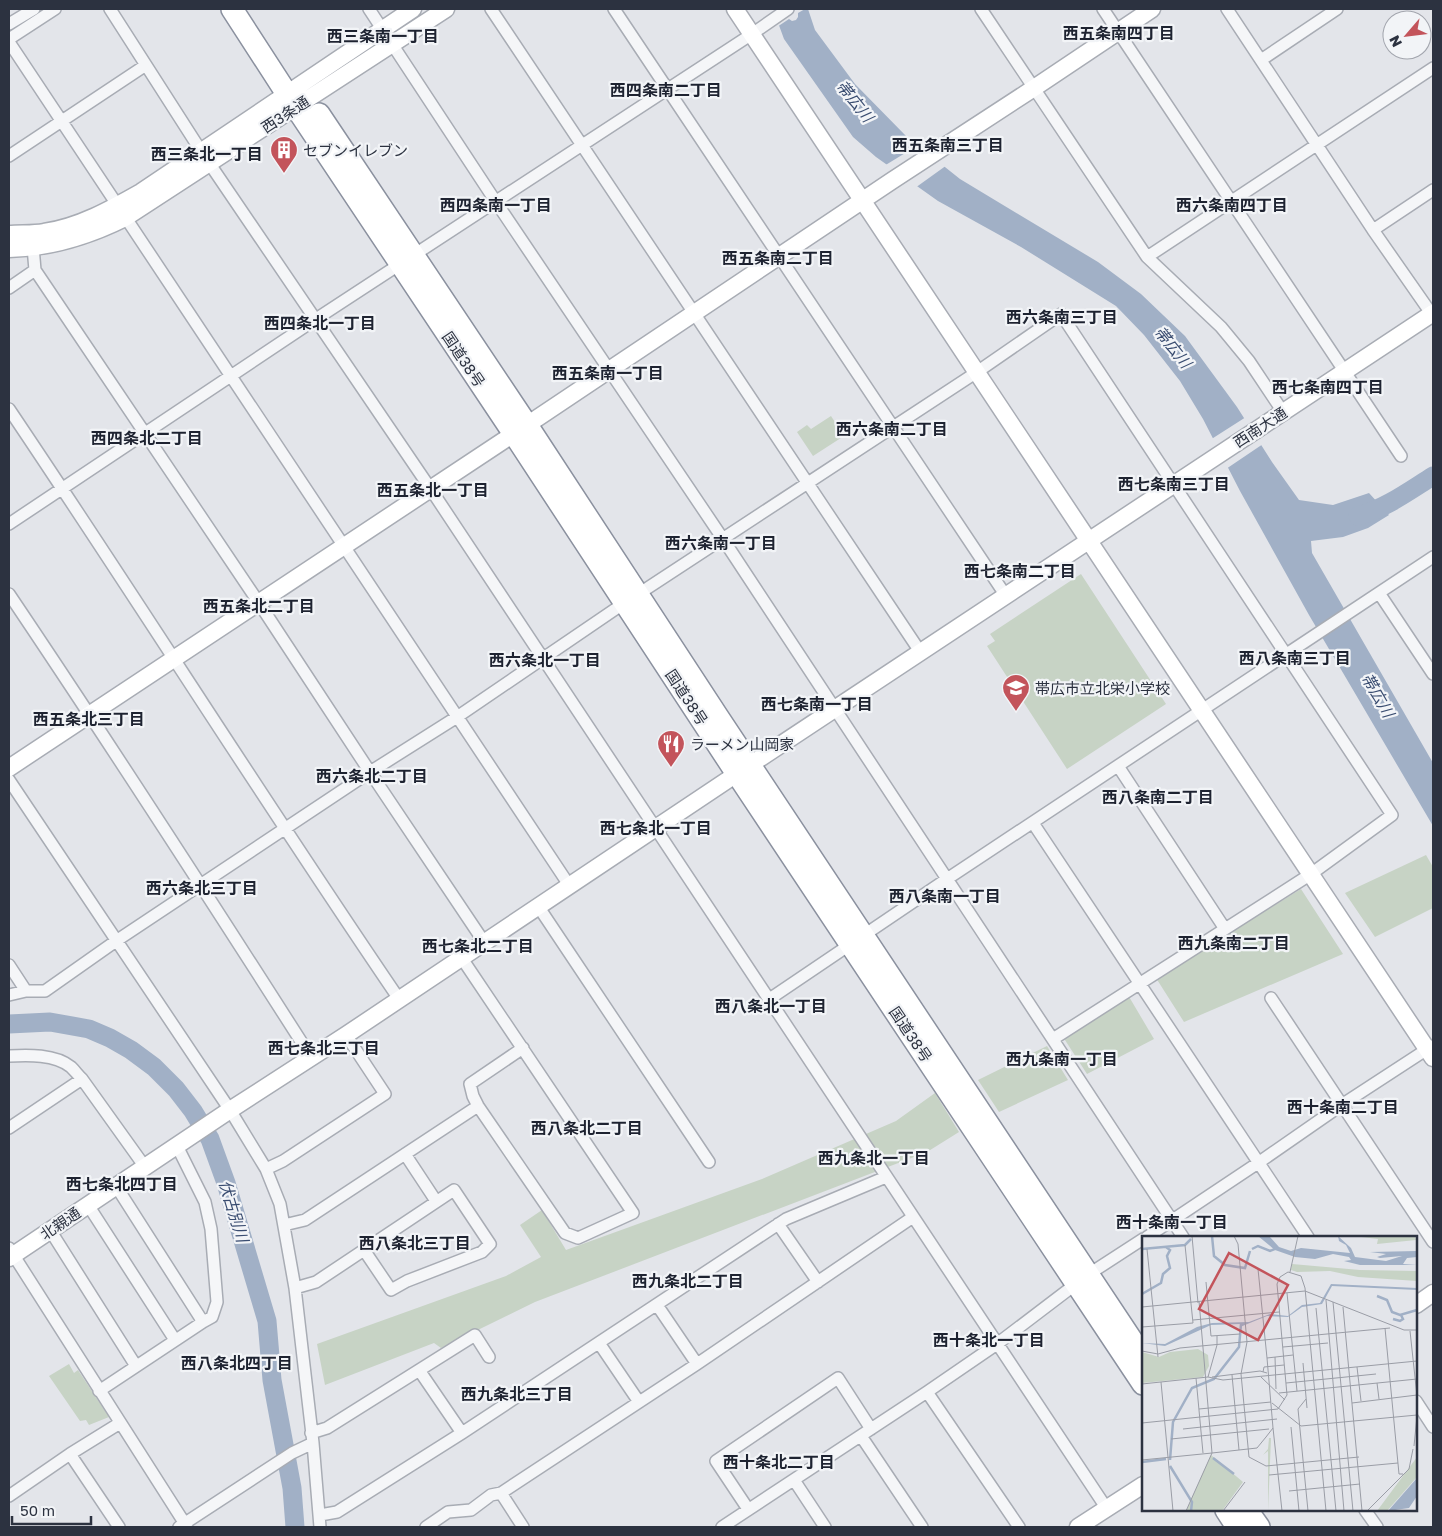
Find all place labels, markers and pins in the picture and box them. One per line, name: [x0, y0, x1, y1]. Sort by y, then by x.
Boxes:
building icon: セブンイレブン: [269, 135, 299, 174]
place label: セブンイレブン: [303, 141, 408, 159]
school or university icon: 帯広市立北栄小学校: [1001, 673, 1031, 712]
place label: 帯広市立北栄小学校: [1035, 679, 1170, 697]
restaurant icon: ラーメン山岡家: [656, 729, 686, 768]
place label: ラーメン山岡家: [690, 735, 794, 753]

